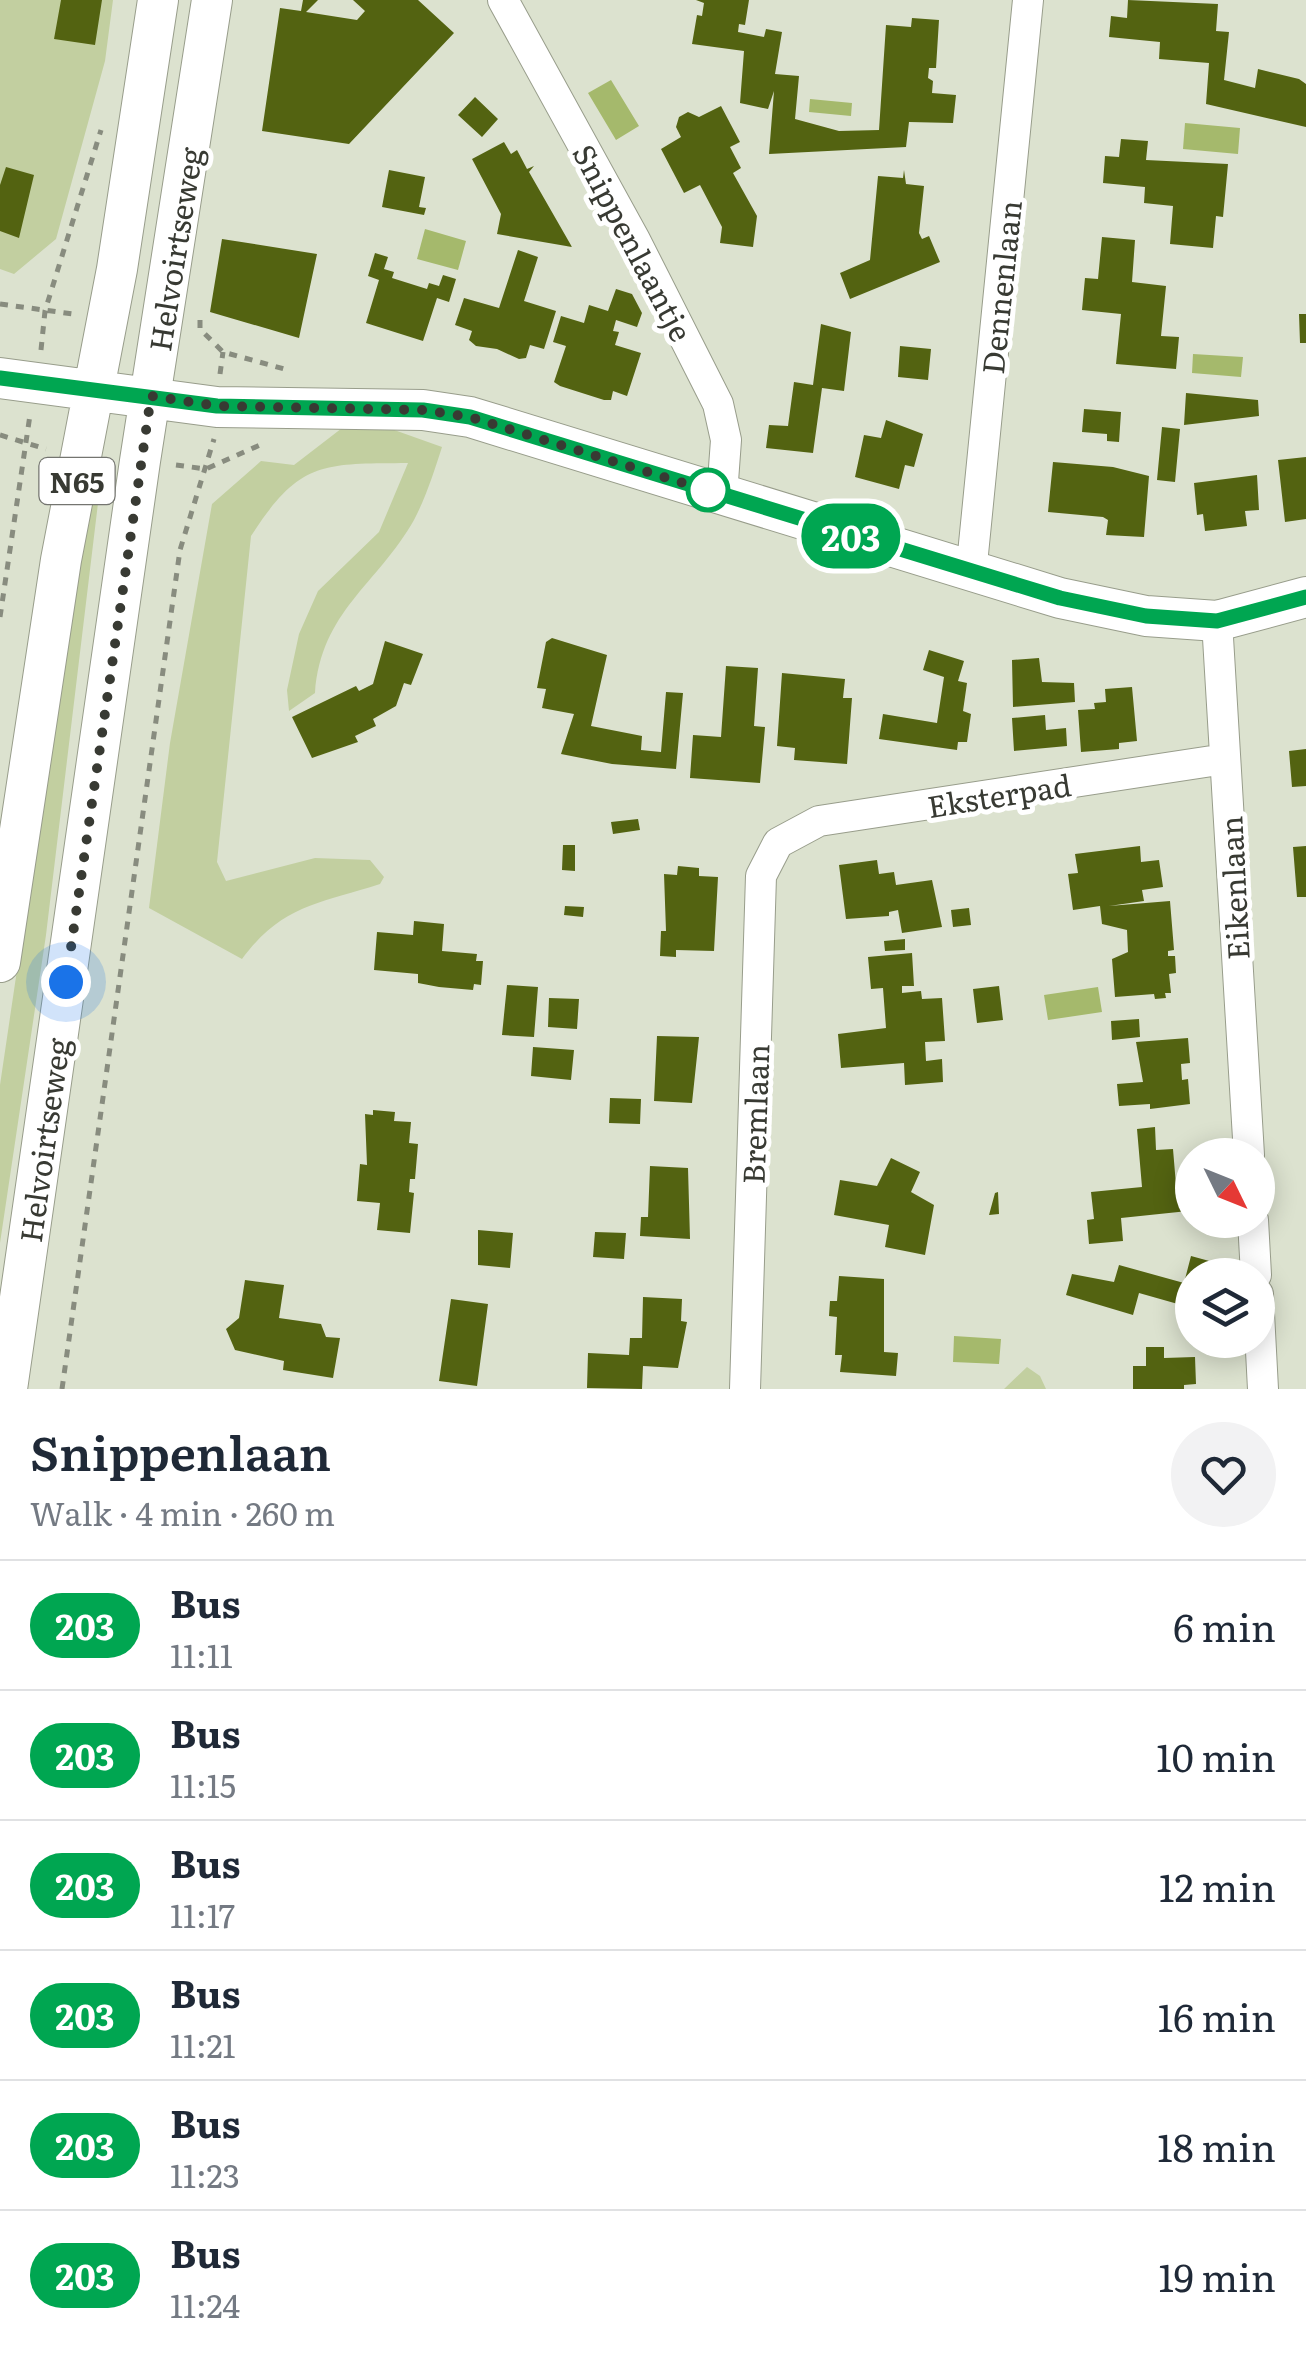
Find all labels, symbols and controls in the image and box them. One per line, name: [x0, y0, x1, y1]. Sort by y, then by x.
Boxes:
street label: Snippenlaantje: [563, 136, 705, 348]
street label: Helvoirtseweg: [136, 144, 212, 354]
street label: Dennenlaan: [969, 198, 1031, 376]
road number: N65: [40, 458, 114, 504]
unlabelled marker: [687, 469, 729, 511]
line badge: 203: [794, 504, 908, 568]
text: 203: [821, 510, 881, 562]
street label: Eksterpad: [924, 761, 1074, 827]
street label: Eikenlaan: [1207, 815, 1259, 961]
your location: [41, 957, 91, 1007]
street label: Helvoirtseweg: [7, 1035, 79, 1245]
street label: Bremlaan: [730, 1043, 778, 1185]
north arrow: [1175, 1138, 1275, 1238]
map controls: [1175, 1138, 1275, 1358]
button: layers: [1175, 1258, 1275, 1358]
text: Snippenlaan: [30, 1415, 331, 1486]
button: heart: [1171, 1422, 1276, 1527]
text: Walk · 4 min · 260 m: [30, 1488, 335, 1536]
text: Bus: [170, 1573, 241, 1630]
text: 6 min: [1173, 1597, 1276, 1654]
text: 203: [55, 1599, 115, 1651]
text: 11:11: [170, 1630, 233, 1678]
text: Bus: [170, 1703, 241, 1760]
text: 10 min: [1156, 1727, 1276, 1784]
text: 203: [55, 1729, 115, 1781]
text: 11:15: [170, 1760, 236, 1808]
text: Bus: [170, 1833, 241, 1890]
text: 12 min: [1159, 1857, 1276, 1914]
text: 203: [55, 1859, 115, 1911]
text: 11:17: [170, 1890, 235, 1938]
text: Bus: [170, 1963, 241, 2020]
text: 16 min: [1158, 1987, 1276, 2044]
text: 203: [55, 1989, 115, 2041]
text: 11:21: [170, 2020, 236, 2068]
text: Bus: [170, 2093, 241, 2150]
text: 18 min: [1157, 2117, 1276, 2174]
text: 203: [55, 2119, 115, 2171]
text: 11:23: [170, 2150, 240, 2198]
text: Bus: [170, 2223, 241, 2280]
text: 19 min: [1158, 2247, 1276, 2304]
text: 203: [55, 2249, 115, 2301]
text: 11:24: [170, 2280, 240, 2328]

